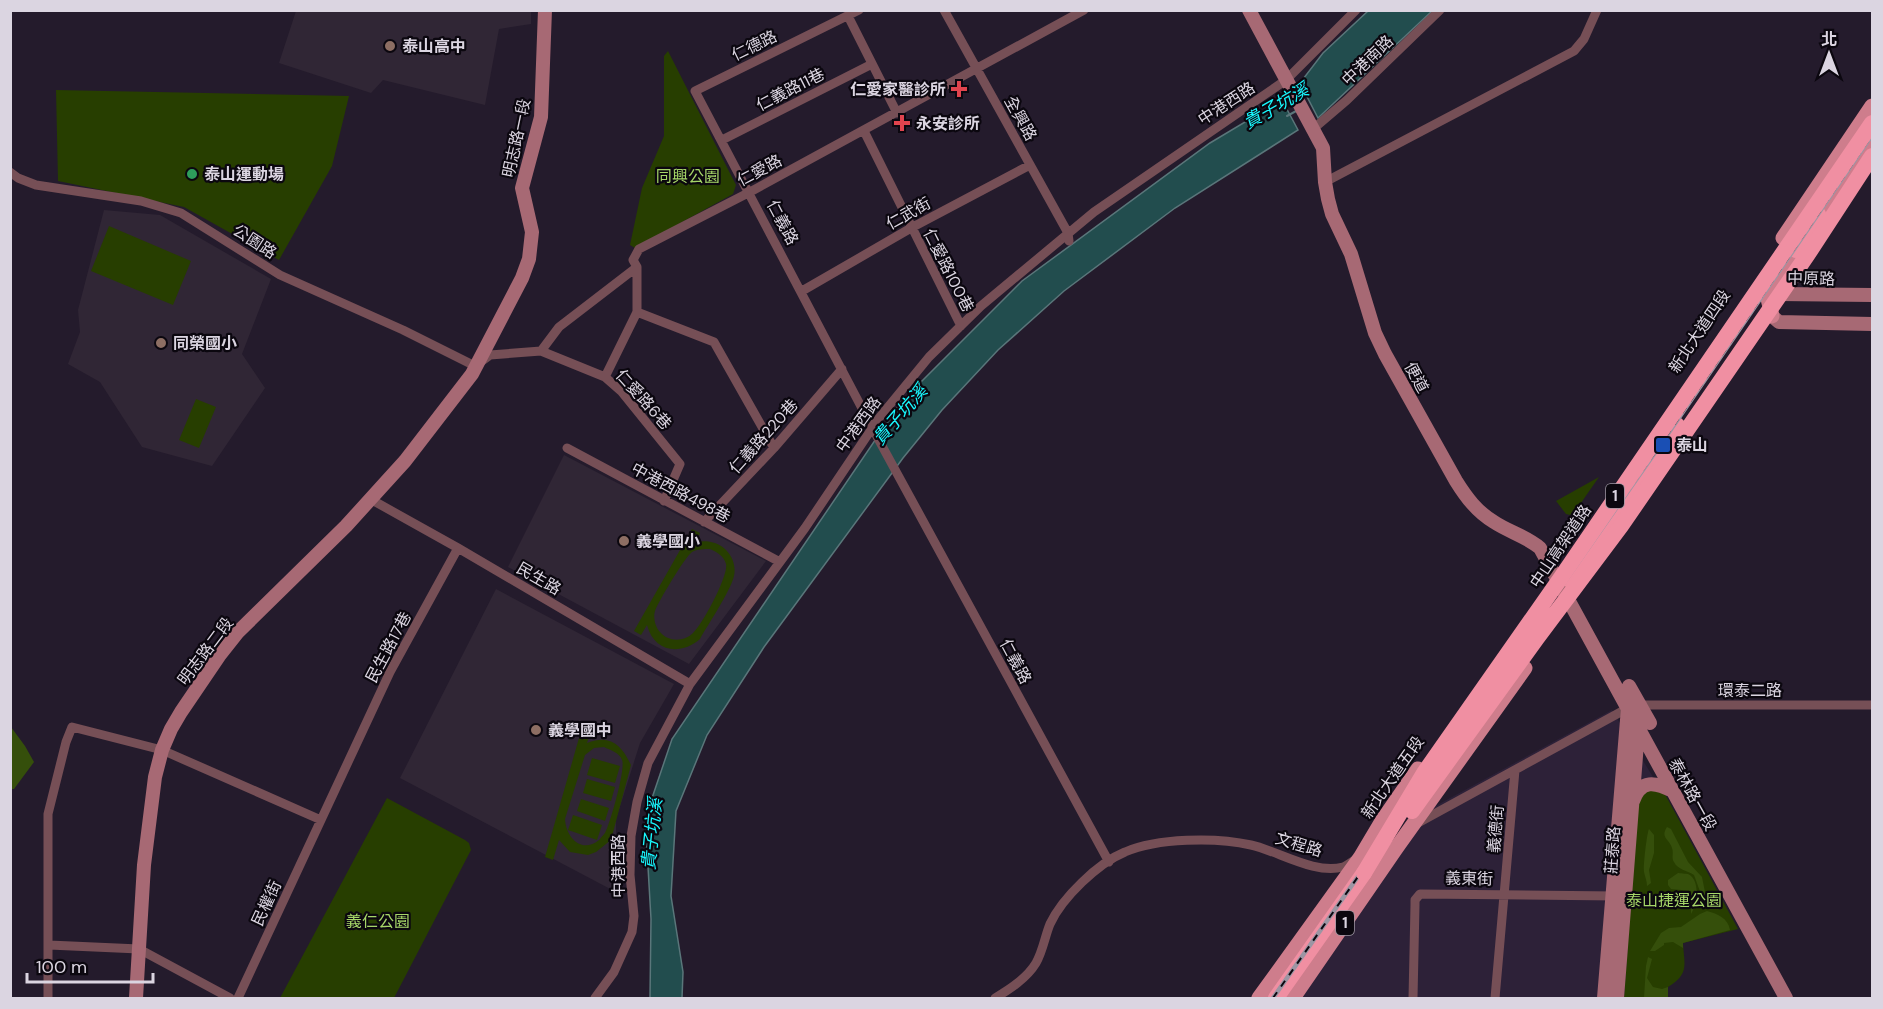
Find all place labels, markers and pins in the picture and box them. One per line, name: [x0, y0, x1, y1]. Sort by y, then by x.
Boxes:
place label: 泰山高中: [402, 36, 466, 57]
marker: 泰山高中: [383, 39, 397, 53]
place label: 仁愛家醫診所: [850, 79, 946, 100]
marker: 仁愛家醫診所: [950, 80, 968, 98]
place label: 永安診所: [916, 113, 980, 134]
marker: 永安診所: [893, 114, 911, 132]
place label: 泰山運動場: [204, 164, 284, 185]
marker: 泰山運動場: [185, 167, 199, 181]
place label: 同榮國小: [173, 333, 237, 354]
marker: 同榮國小: [154, 336, 168, 350]
place label: 泰山: [1676, 435, 1708, 456]
marker: 泰山: [1654, 436, 1672, 454]
place label: 義學國小: [636, 531, 700, 552]
marker: 義學國小: [617, 534, 631, 548]
place label: 義學國中: [548, 720, 612, 741]
marker: 義學國中: [529, 723, 543, 737]

